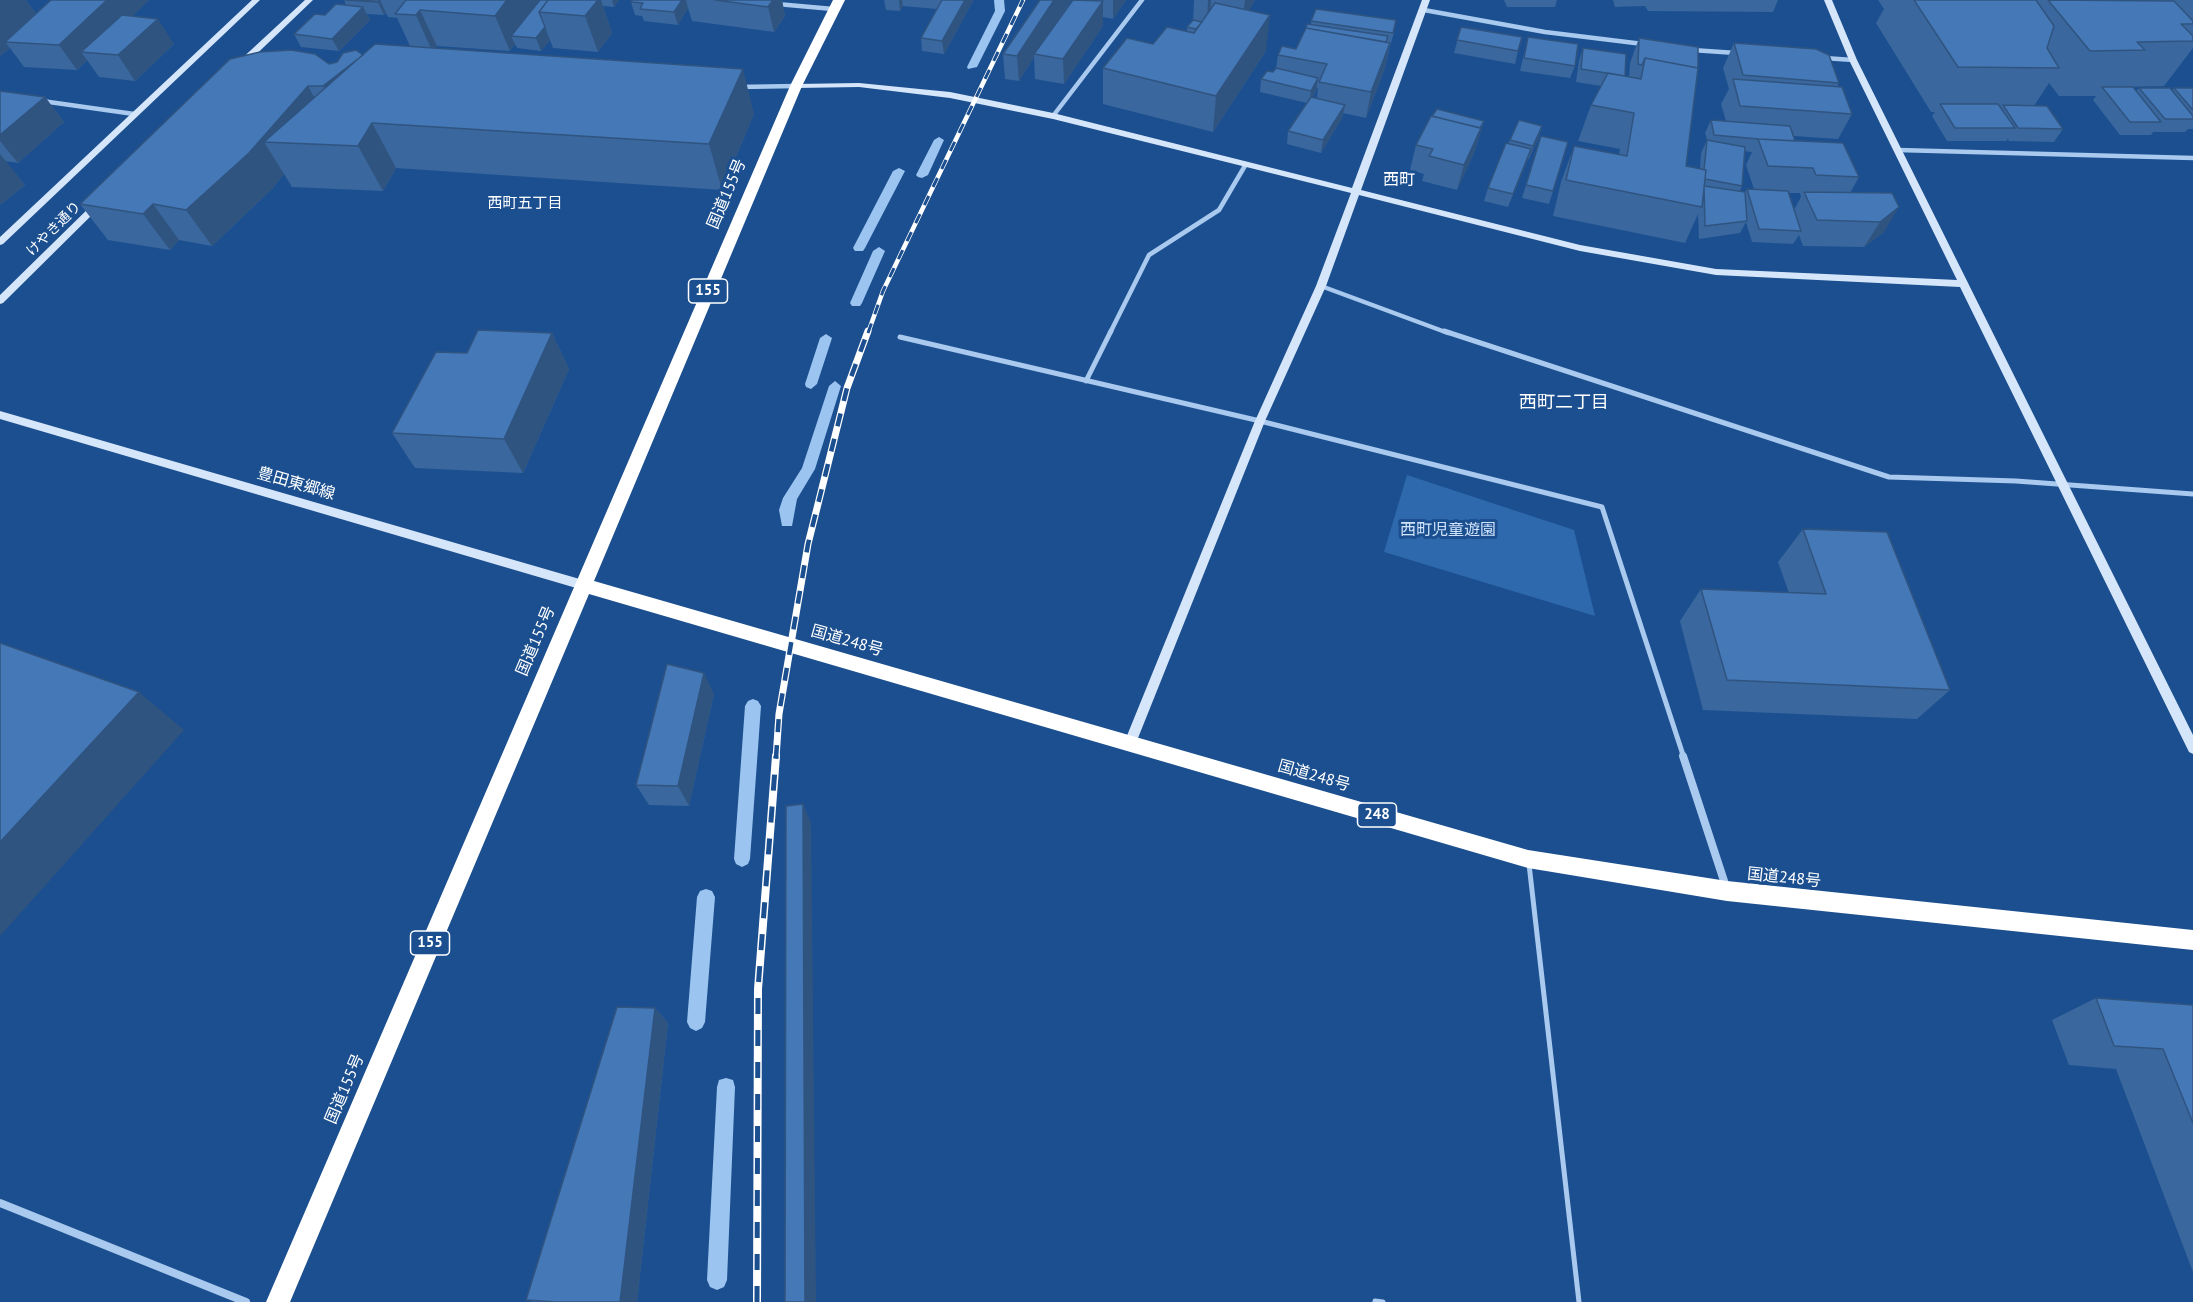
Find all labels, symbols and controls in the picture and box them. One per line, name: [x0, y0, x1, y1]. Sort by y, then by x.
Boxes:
street label: 国道155号: [704, 156, 750, 232]
district label: 西町: [1383, 170, 1415, 190]
district label: 西町五丁目: [488, 195, 562, 213]
street label: けやき通り: [23, 198, 85, 260]
road number: 155: [688, 279, 728, 303]
district label: 西町二丁目: [1519, 392, 1609, 414]
street label: 豊田東郷線: [255, 464, 337, 504]
park label: 西町児童遊園: [1400, 520, 1496, 540]
street label: 国道155号: [513, 603, 559, 679]
street label: 国道248号: [809, 622, 885, 660]
street label: 国道248号: [1276, 757, 1352, 795]
road number: 248: [1358, 803, 1396, 827]
street label: 国道248号: [1746, 865, 1822, 891]
road number: 155: [410, 931, 450, 955]
street label: 国道155号: [322, 1051, 368, 1127]

